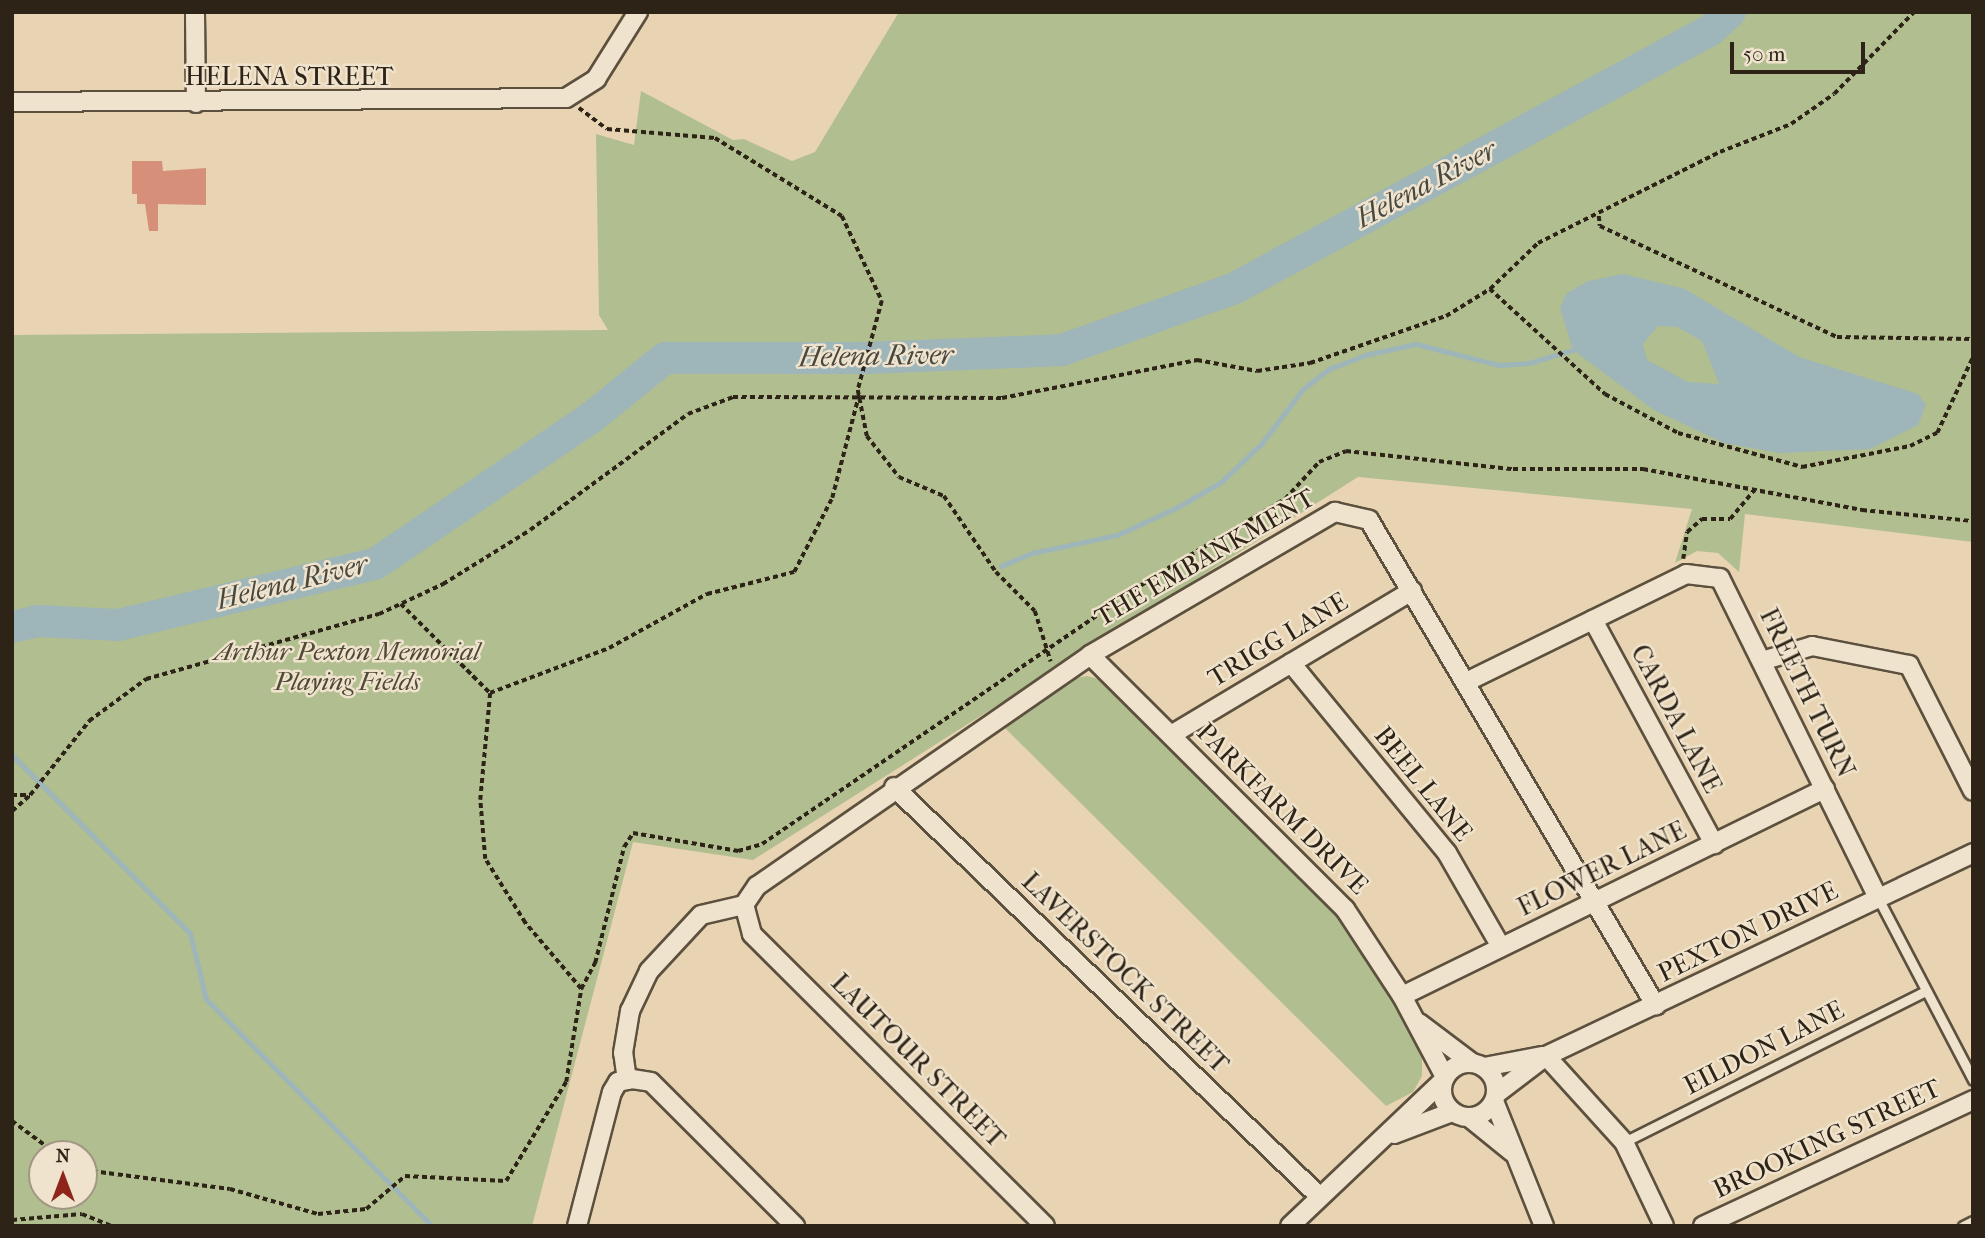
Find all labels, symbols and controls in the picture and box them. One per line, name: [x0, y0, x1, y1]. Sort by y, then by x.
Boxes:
scale bar: [1733, 28, 1868, 72]
text: 50 m: [1743, 42, 1786, 66]
street label: HELENA STREET: [185, 61, 393, 93]
water label: Helena River: [1350, 133, 1502, 235]
water label: Helena River: [799, 338, 953, 374]
street label: THE EMBANKMENT: [1090, 482, 1320, 634]
water label: Helena River: [213, 547, 371, 617]
street label: TRIGG LANE: [1203, 586, 1353, 694]
street label: FREETH TURN: [1753, 603, 1861, 783]
park label: Arthur Pexton Memorial Playing Fields: [214, 636, 480, 698]
street label: CARDA LANE: [1624, 640, 1728, 798]
street label: PARKFARM DRIVE: [1190, 717, 1374, 901]
street label: BEEL LANE: [1367, 720, 1479, 848]
street label: FLOWER LANE: [1513, 815, 1691, 923]
street label: LAVERSTOCK STREET: [1015, 866, 1235, 1080]
street label: PEXTON DRIVE: [1653, 875, 1843, 989]
street label: LAUTOUR STREET: [824, 967, 1012, 1155]
street label: EILDON LANE: [1679, 994, 1849, 1102]
street label: BROOKING STREET: [1708, 1073, 1946, 1205]
north arrow: [28, 1140, 98, 1210]
text: N: [56, 1145, 70, 1167]

